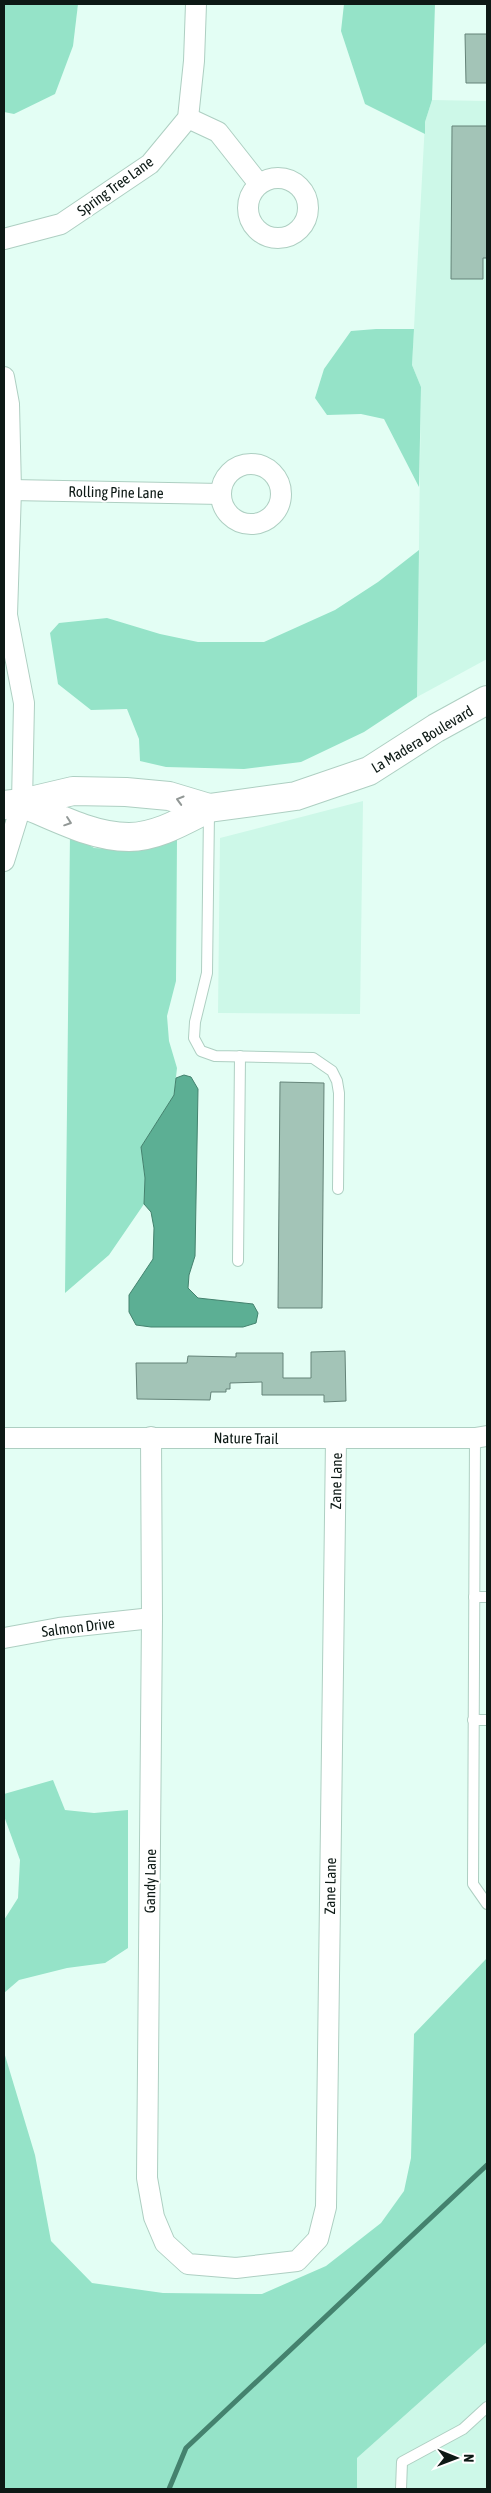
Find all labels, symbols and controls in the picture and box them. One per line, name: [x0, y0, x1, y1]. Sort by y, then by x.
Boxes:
street label: Spring Tree Lane: [74, 153, 156, 219]
street label: Rolling Pine Lane: [68, 483, 164, 501]
street label: La Madera Boulevard: [368, 702, 476, 776]
one-way arrow: [177, 795, 185, 805]
one-way arrow: [63, 816, 71, 826]
street label: Nature Trail: [213, 1429, 279, 1447]
street label: Zane Lane: [327, 1452, 345, 1510]
street label: Salmon Drive: [40, 1614, 116, 1640]
street label: Gandy Lane: [141, 1848, 159, 1913]
street label: Zane Lane: [321, 1857, 339, 1915]
north arrow: [431, 2433, 481, 2483]
text: N: [461, 2454, 477, 2462]

